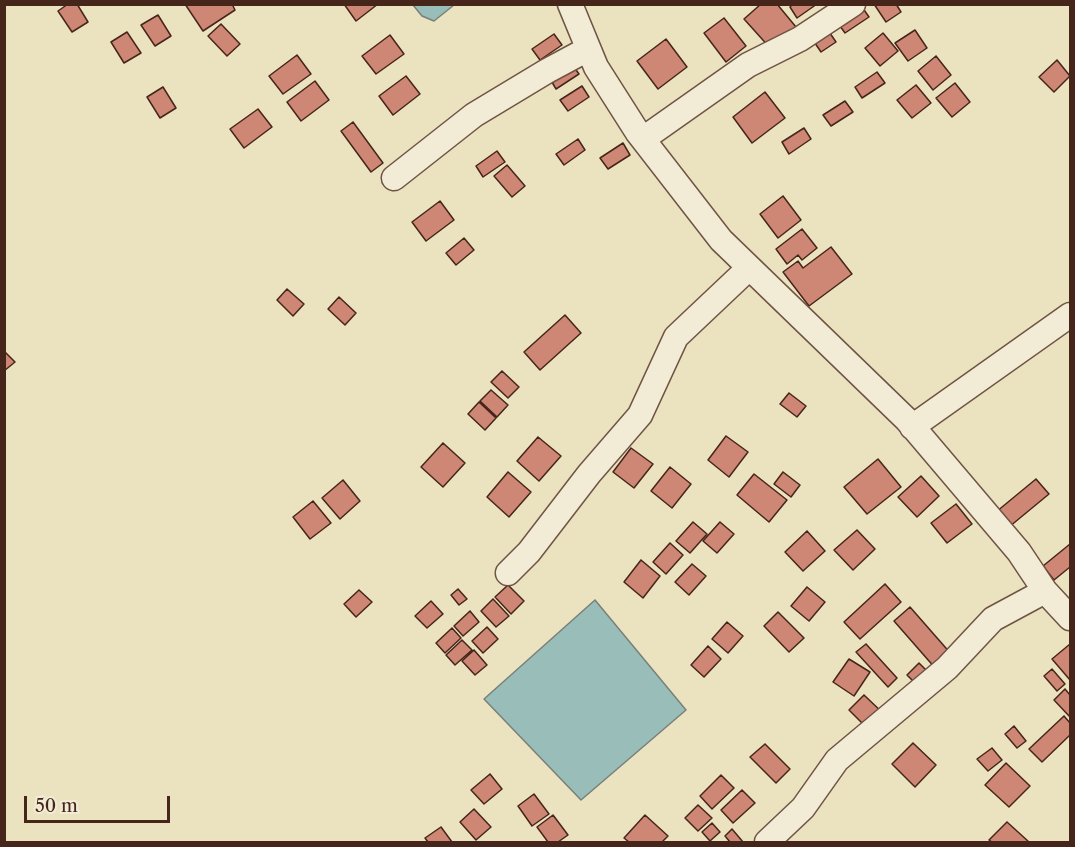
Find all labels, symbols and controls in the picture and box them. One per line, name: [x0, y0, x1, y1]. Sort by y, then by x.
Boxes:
scale bar: [27, 784, 172, 822]
text: 50 m: [35, 795, 78, 817]

